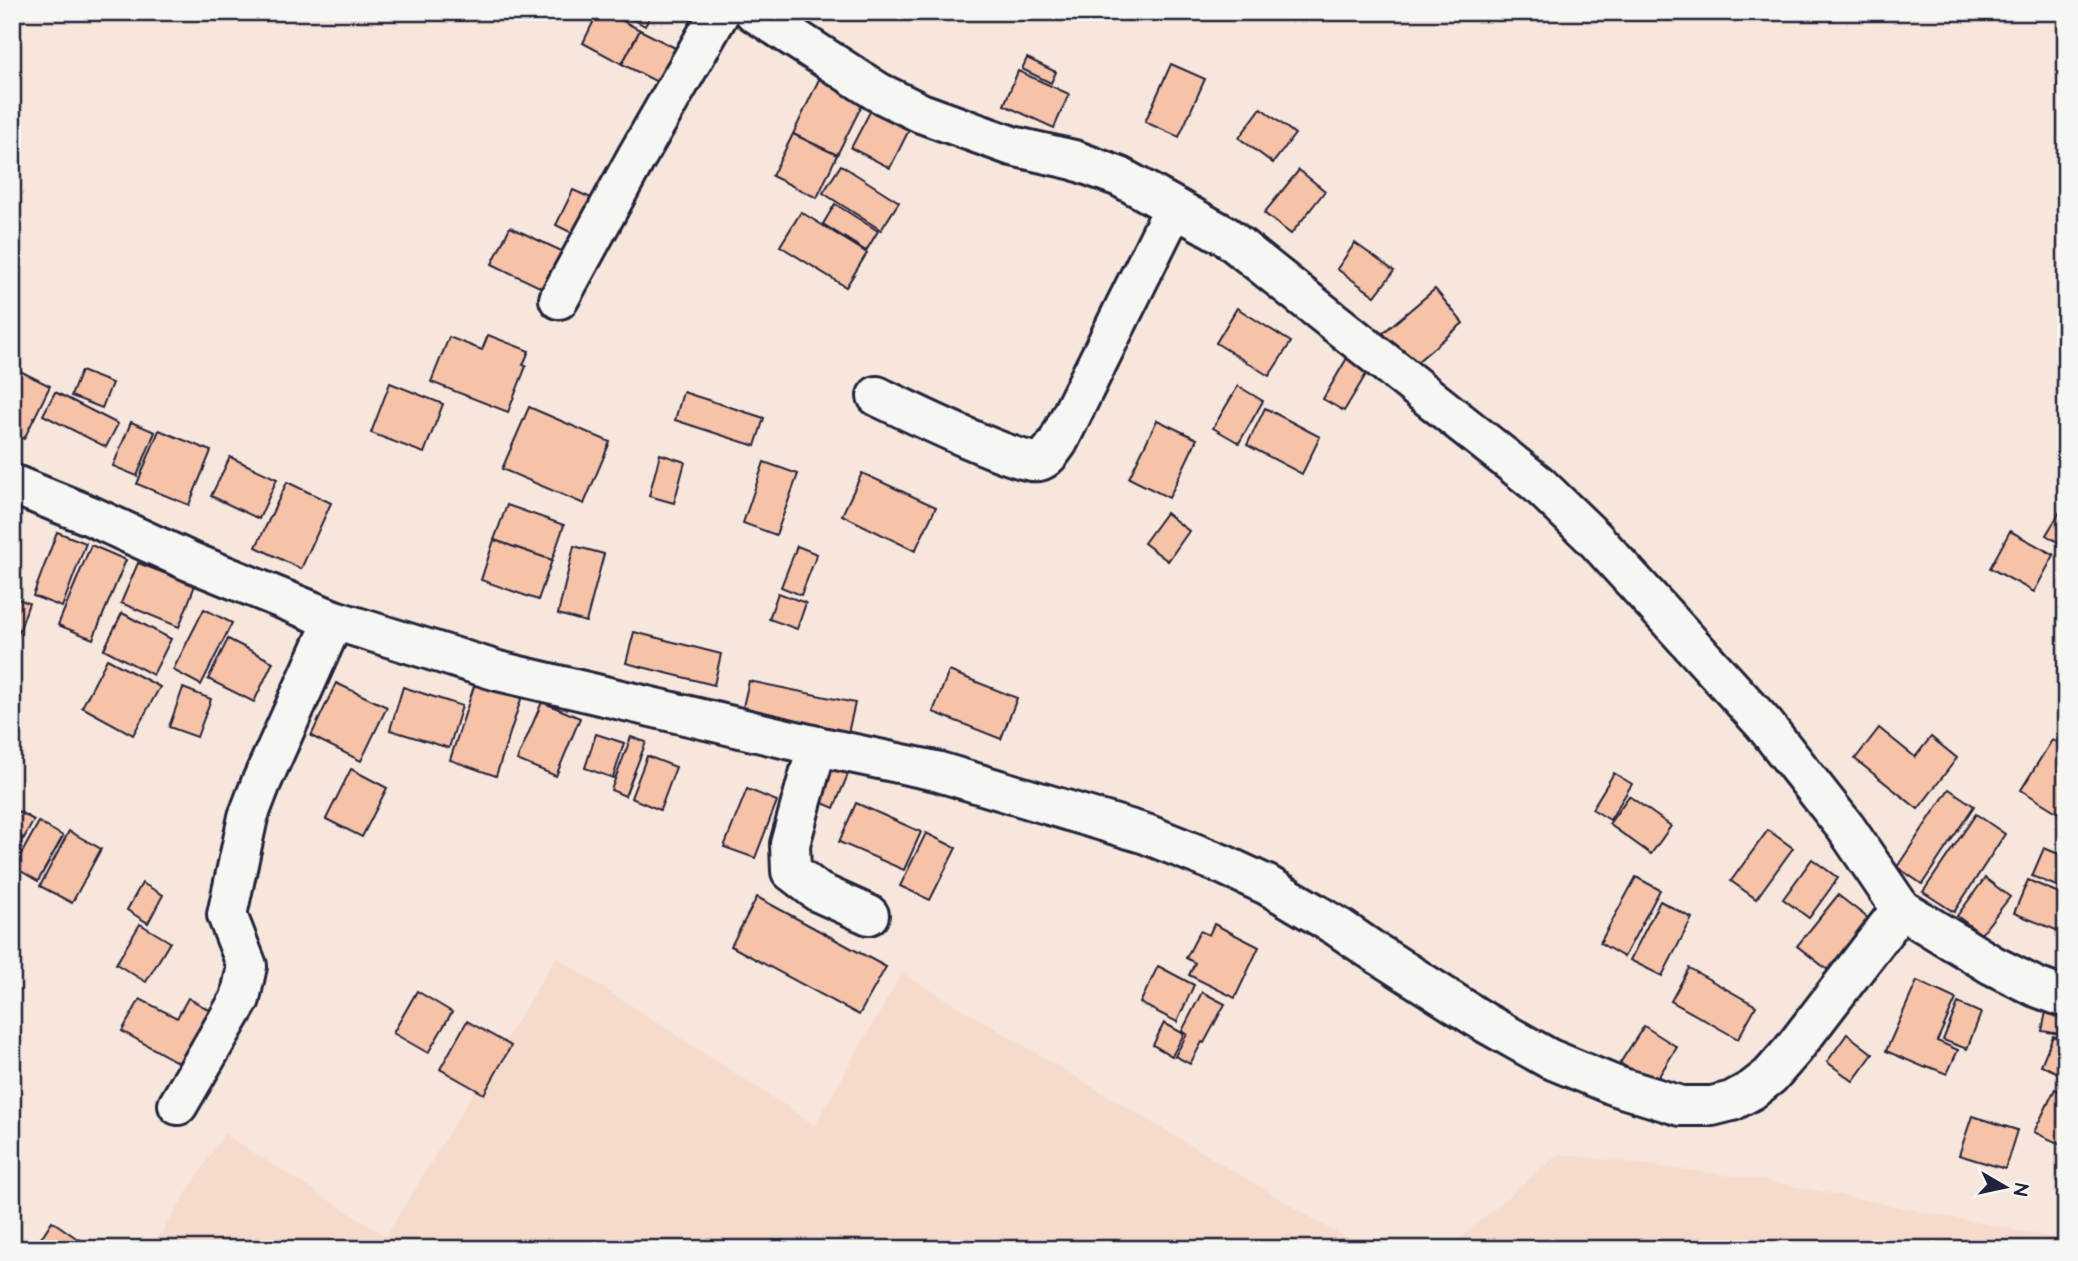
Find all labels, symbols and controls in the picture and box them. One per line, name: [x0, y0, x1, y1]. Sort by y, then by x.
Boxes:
north arrow: [1969, 1152, 2039, 1222]
text: N: [2006, 1181, 2035, 1198]

